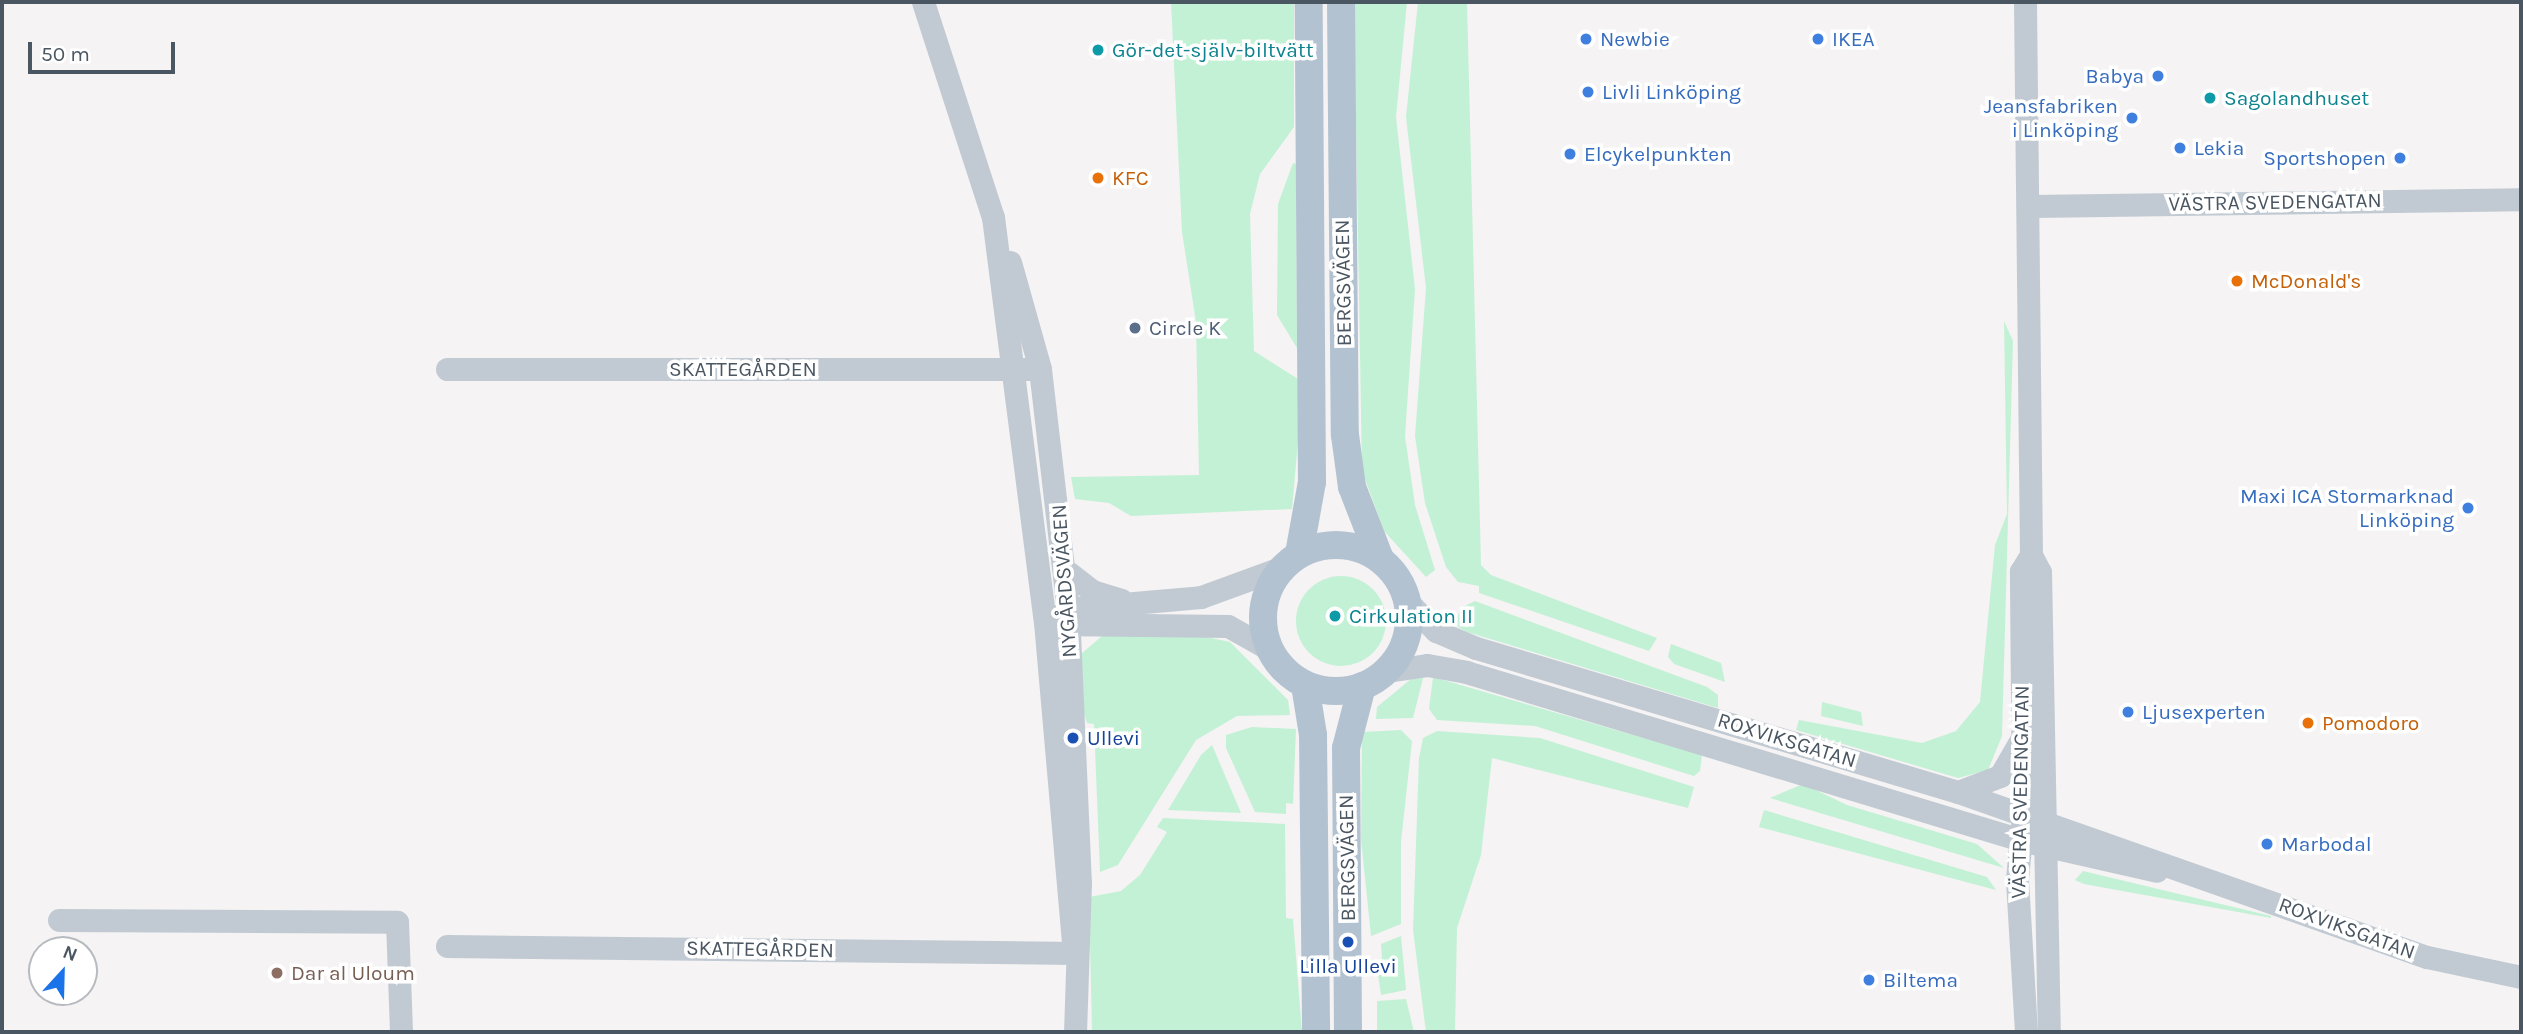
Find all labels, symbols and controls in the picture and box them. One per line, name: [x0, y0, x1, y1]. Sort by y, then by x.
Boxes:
place label: Newbie: [1600, 26, 1670, 52]
place label: IKEA: [1832, 26, 1875, 52]
scale bar: [32, 28, 178, 72]
marker: Newbie: [1578, 31, 1594, 47]
marker: IKEA: [1810, 31, 1826, 47]
place label: Gör-det-själv-biltvätt: [1112, 37, 1314, 63]
text: 50 m: [41, 42, 90, 66]
marker: Gör-det-själv-biltvätt: [1090, 42, 1106, 58]
place label: Babya: [2086, 63, 2144, 89]
marker: Babya: [2150, 68, 2166, 84]
place label: Livli Linköping: [1602, 79, 1741, 105]
marker: Livli Linköping: [1580, 84, 1596, 100]
place label: Sagolandhuset: [2224, 85, 2369, 111]
marker: Sagolandhuset: [2202, 90, 2218, 106]
place label: Jeansfabriken i Linköping: [1984, 93, 2118, 143]
marker: Jeansfabriken i Linköping: [2124, 110, 2140, 126]
place label: Lekia: [2194, 135, 2244, 161]
marker: Lekia: [2172, 140, 2188, 156]
place label: Elcykelpunkten: [1584, 141, 1732, 167]
place label: Sportshopen: [2263, 145, 2386, 171]
marker: Elcykelpunkten: [1562, 146, 1578, 162]
marker: Sportshopen: [2392, 150, 2408, 166]
place label: KFC: [1112, 165, 1149, 191]
marker: KFC: [1090, 170, 1106, 186]
street label: VÄSTRA SVEDENGATAN: [2168, 188, 2382, 216]
street label: BERGSVÄGEN: [1329, 219, 1357, 347]
place label: McDonald's: [2251, 268, 2361, 294]
marker: McDonald's: [2229, 273, 2245, 289]
place label: Circle K: [1149, 315, 1221, 341]
marker: Circle K: [1127, 320, 1143, 336]
street label: SKATTEGÅRDEN: [669, 356, 817, 382]
place label: Maxi ICA Stormarknad Linköping: [2240, 483, 2454, 533]
marker: Maxi ICA Stormarknad Linköping: [2460, 500, 2476, 516]
street label: NYGÅRDSVÄGEN: [1046, 503, 1082, 659]
place label: Cirkulation II: [1349, 603, 1473, 629]
marker: Cirkulation II: [1327, 608, 1343, 624]
street label: VÄSTRA SVEDENGATAN: [2006, 685, 2034, 899]
place label: Ljusexperten: [2142, 699, 2266, 725]
marker: Ljusexperten: [2120, 704, 2136, 720]
street label: ROXVIKSGATAN: [1715, 707, 1859, 773]
place label: Pomodoro: [2322, 710, 2419, 736]
marker: Pomodoro: [2300, 715, 2316, 731]
place label: Ullevi: [1087, 725, 1140, 751]
marker: Ullevi: [1065, 730, 1081, 746]
street label: BERGSVÄGEN: [1333, 794, 1361, 922]
place label: Marbodal: [2281, 831, 2372, 857]
marker: Marbodal: [2259, 836, 2275, 852]
street label: ROXVIKSGATAN: [2275, 892, 2419, 964]
marker: Lilla Ullevi: [1340, 934, 1356, 950]
street label: SKATTEGÅRDEN: [686, 935, 834, 963]
north arrow: [28, 936, 98, 1006]
text: N: [60, 941, 81, 966]
place label: Lilla Ullevi: [1299, 953, 1397, 979]
place label: Dar al Uloum: [291, 960, 415, 986]
marker: Dar al Uloum: [269, 965, 285, 981]
place label: Biltema: [1883, 967, 1958, 993]
marker: Biltema: [1861, 972, 1877, 988]

